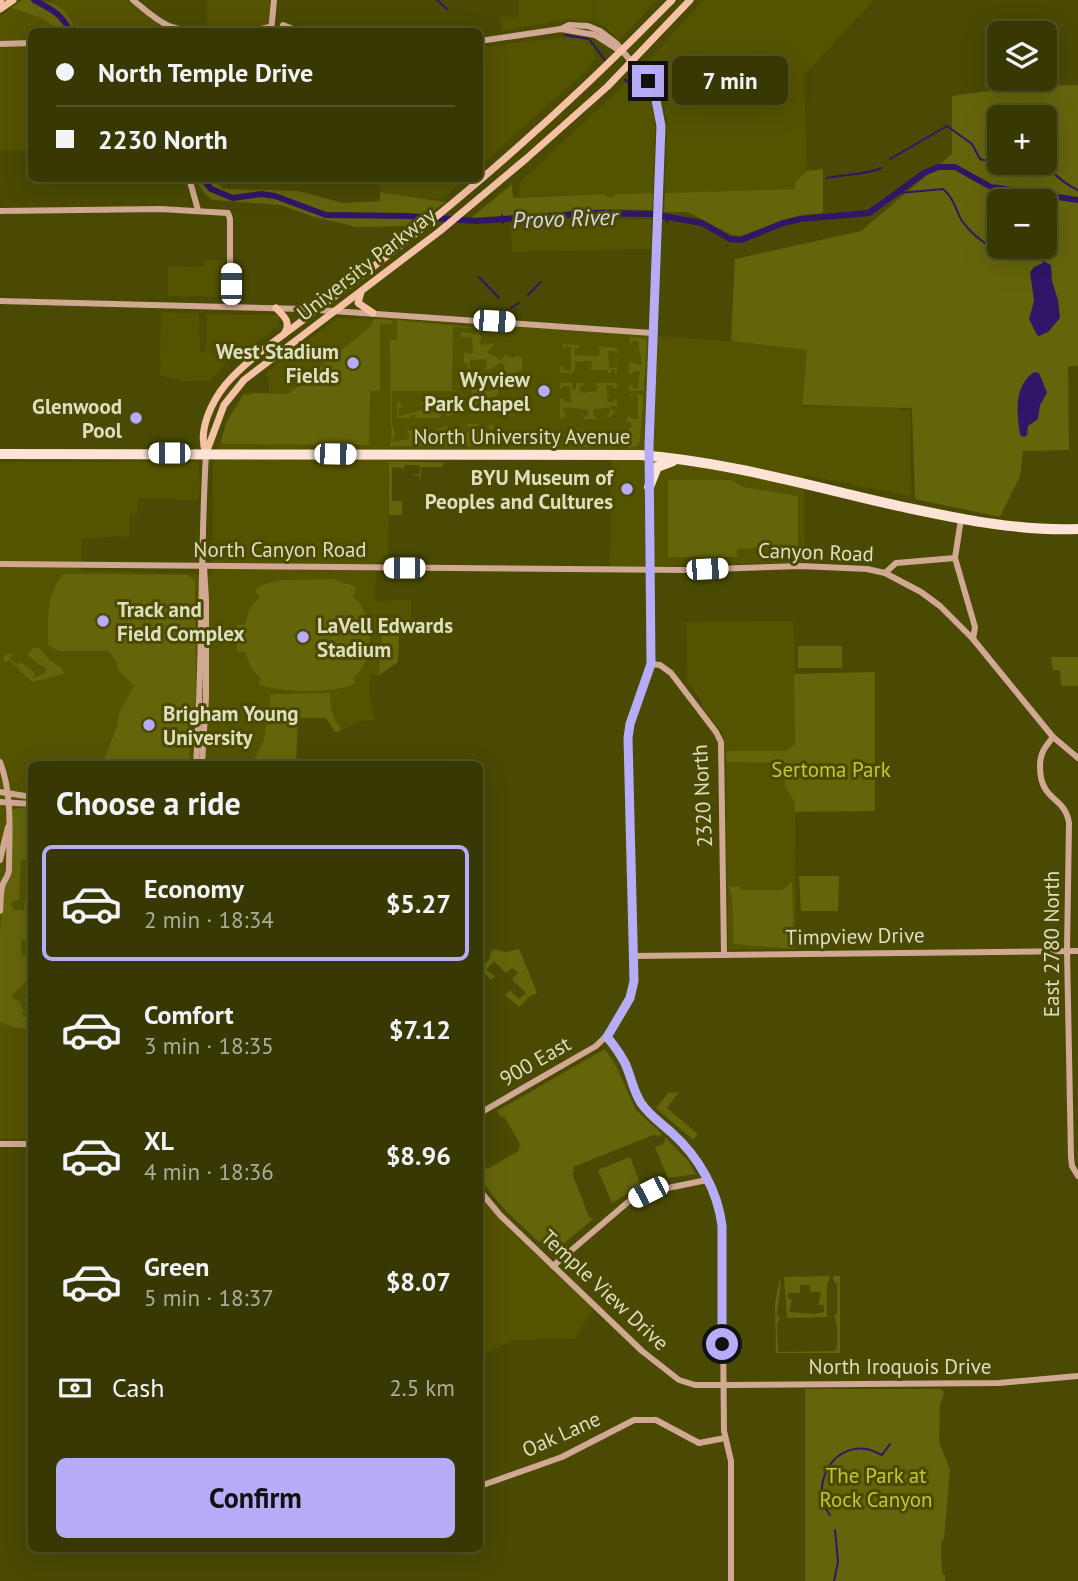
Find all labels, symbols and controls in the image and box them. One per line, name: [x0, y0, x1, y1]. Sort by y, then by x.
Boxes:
map controls: [987, 21, 1057, 259]
button: layers: [987, 21, 1057, 91]
text: North Temple Drive: [98, 56, 313, 89]
callout: 7 min: [672, 56, 788, 106]
route end: [632, 65, 664, 97]
text: 7 min: [703, 66, 757, 95]
button: +: [987, 105, 1057, 175]
text: 2230 North: [98, 123, 228, 156]
button: −: [987, 189, 1057, 259]
street label: University Parkway: [291, 201, 441, 327]
water label: Provo River: [512, 202, 619, 234]
car: [221, 263, 242, 305]
car: [473, 309, 516, 333]
place label: West Stadium Fields: [216, 338, 339, 389]
marker: West Stadium Fields: [345, 355, 361, 371]
place label: Wyview Park Chapel: [424, 366, 531, 417]
marker: Wyview Park Chapel: [536, 383, 552, 399]
place label: Glenwood Pool: [32, 393, 123, 444]
marker: Glenwood Pool: [128, 410, 144, 426]
street label: North University Avenue: [413, 423, 631, 450]
car: [149, 443, 191, 464]
car: [314, 443, 357, 465]
place label: BYU Museum of Peoples and Cultures: [425, 464, 614, 515]
marker: BYU Museum of Peoples and Cultures: [619, 481, 635, 497]
street label: North Canyon Road: [193, 536, 367, 563]
street label: Canyon Road: [758, 536, 874, 568]
car: [686, 557, 729, 581]
car: [384, 558, 426, 579]
place label: Track and Field Complex: [117, 596, 244, 647]
place label: LaVell Edwards Stadium: [317, 612, 453, 663]
marker: Track and Field Complex: [95, 613, 111, 629]
marker: LaVell Edwards Stadium: [295, 629, 311, 645]
place label: Brigham Young University: [163, 700, 299, 751]
marker: Brigham Young University: [141, 717, 157, 733]
street label: 2320 North: [686, 744, 718, 848]
park label: Sertoma Park: [771, 756, 891, 783]
text: Choose a ride: [56, 782, 241, 824]
street label: East 2780 North: [1038, 871, 1065, 1017]
icon: car: [60, 872, 123, 935]
text: Economy: [144, 872, 244, 905]
text: $5.27: [386, 887, 451, 920]
text: 2 min · 18:34: [144, 905, 274, 934]
street label: Timpview Drive: [785, 921, 925, 951]
icon: car: [60, 998, 123, 1061]
text: Comfort: [144, 998, 234, 1031]
text: $7.12: [389, 1013, 451, 1046]
street label: 900 East: [495, 1030, 575, 1092]
text: 3 min · 18:35: [144, 1031, 274, 1060]
icon: car: [60, 1124, 123, 1187]
text: XL: [144, 1124, 174, 1157]
text: $8.96: [386, 1139, 451, 1172]
text: 4 min · 18:36: [144, 1157, 274, 1186]
car: [625, 1173, 672, 1211]
street label: Temple View Drive: [535, 1224, 675, 1356]
icon: car: [60, 1250, 123, 1313]
text: Green: [144, 1250, 209, 1283]
text: $8.07: [386, 1265, 451, 1298]
text: 5 min · 18:37: [144, 1283, 274, 1312]
route start: [706, 1328, 738, 1360]
street label: North Iroquois Drive: [809, 1353, 991, 1380]
icon: cash: [56, 1369, 94, 1407]
text: Cash: [112, 1371, 164, 1404]
text: 2.5 km: [389, 1373, 455, 1402]
street label: Oak Lane: [518, 1405, 604, 1463]
button: Confirm: [56, 1458, 455, 1538]
park label: The Park at Rock Canyon: [819, 1462, 933, 1513]

